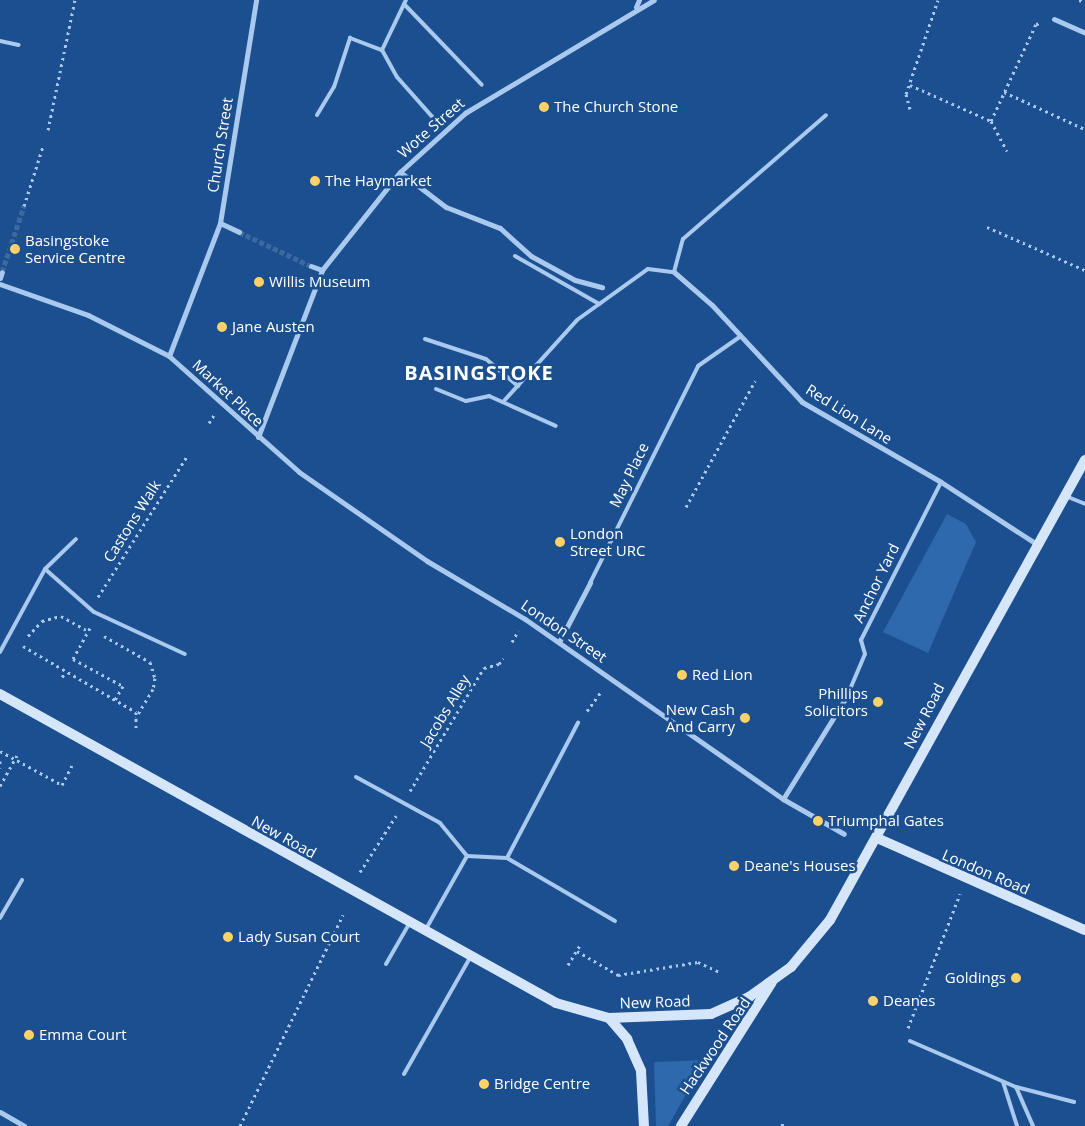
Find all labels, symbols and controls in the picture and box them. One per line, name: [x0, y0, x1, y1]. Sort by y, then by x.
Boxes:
street label: Wote Street: [394, 94, 468, 162]
street label: Church Street: [204, 96, 236, 194]
place label: The Church Stone: [554, 98, 678, 116]
marker: The Church Stone: [538, 101, 550, 113]
place label: The Haymarket: [325, 172, 432, 190]
marker: The Haymarket: [309, 175, 321, 187]
place label: Basingstoke Service Centre: [25, 231, 126, 266]
marker: Basingstoke Service Centre: [9, 243, 21, 255]
place label: Willis Museum: [269, 273, 370, 291]
marker: Willis Museum: [253, 276, 265, 288]
place label: Jane Austen: [232, 318, 315, 336]
marker: Jane Austen: [216, 321, 228, 333]
street label: Market Place: [189, 356, 267, 430]
district label: BASINGSTOKE: [403, 360, 555, 384]
street label: Red Lion Lane: [803, 380, 895, 448]
street label: May Place: [606, 440, 652, 510]
street label: Castons Walk: [100, 477, 164, 565]
place label: London Street URC: [570, 524, 645, 559]
marker: London Street URC: [554, 536, 566, 548]
street label: Anchor Yard: [849, 540, 903, 626]
street label: London Street: [518, 596, 610, 666]
place label: Red Lion: [692, 666, 753, 684]
marker: Red Lion: [676, 669, 688, 681]
street label: Jacobs Alley: [416, 671, 474, 751]
street label: New Road: [900, 680, 948, 752]
place label: Phillips Solicitors: [805, 684, 868, 719]
marker: Phillips Solicitors: [872, 696, 884, 708]
place label: New Cash And Carry: [666, 700, 735, 735]
marker: New Cash And Carry: [739, 712, 751, 724]
street label: New Road: [249, 812, 319, 862]
place label: Triumphal Gates: [828, 812, 944, 830]
marker: Triumphal Gates: [812, 815, 824, 827]
street label: London Road: [940, 846, 1032, 898]
place label: Deane's Houses: [744, 857, 856, 875]
marker: Deane's Houses: [728, 860, 740, 872]
place label: Lady Susan Court: [238, 928, 360, 946]
marker: Lady Susan Court: [222, 931, 234, 943]
place label: Goldings: [945, 969, 1006, 987]
marker: Goldings: [1010, 972, 1022, 984]
street label: New Road: [619, 992, 691, 1012]
place label: Deanes: [883, 992, 935, 1010]
street label: Hackwood Road: [676, 994, 754, 1098]
marker: Deanes: [867, 995, 879, 1007]
place label: Emma Court: [39, 1026, 126, 1044]
marker: Emma Court: [23, 1029, 35, 1041]
place label: Bridge Centre: [494, 1075, 590, 1093]
marker: Bridge Centre: [478, 1078, 490, 1090]

